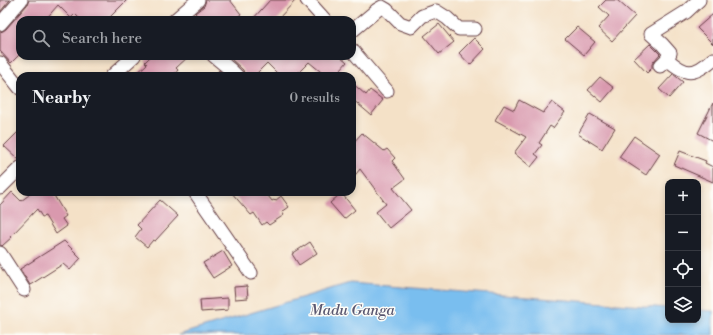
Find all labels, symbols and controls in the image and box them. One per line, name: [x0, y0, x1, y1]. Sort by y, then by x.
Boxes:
search box: [16, 16, 356, 60]
icon: search: [30, 27, 52, 49]
text: Search here: [62, 29, 142, 48]
text: Nearby: [32, 87, 91, 109]
text: 0 results: [289, 90, 340, 106]
map controls: [665, 179, 701, 323]
button: +: [665, 179, 701, 215]
button: −: [665, 215, 701, 251]
button: locate: [665, 251, 701, 287]
button: layers: [665, 287, 701, 323]
water label: Madu Ganga: [309, 301, 395, 320]

